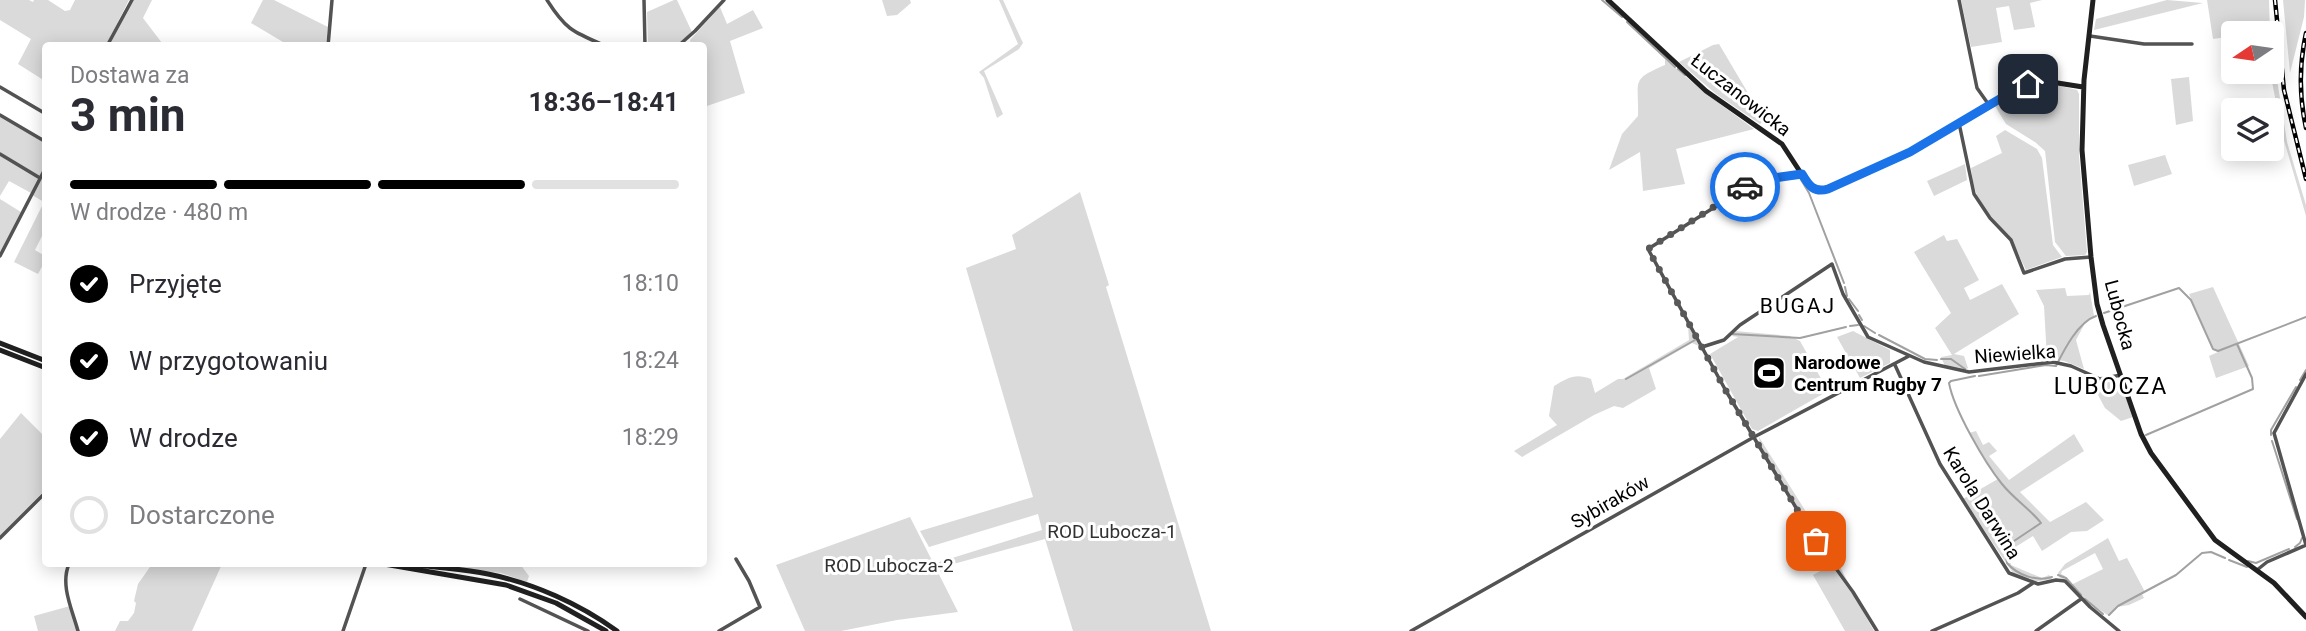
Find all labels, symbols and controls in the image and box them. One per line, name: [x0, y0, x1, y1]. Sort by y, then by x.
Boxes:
north arrow: [2221, 21, 2284, 84]
map controls: [2221, 21, 2284, 161]
street label: Łuczanowicka: [1686, 49, 1796, 141]
pin: [1998, 54, 2058, 114]
text: Dostawa za: [70, 62, 190, 89]
icon: home: [2009, 65, 2047, 103]
text: 18:36–18:41: [529, 87, 679, 117]
text: 3 min: [70, 88, 186, 142]
button: layers: [2221, 98, 2284, 161]
courier: [1710, 152, 1780, 222]
icon: car: [1726, 168, 1764, 206]
text: W drodze · 480 m: [70, 199, 248, 226]
icon: check: [70, 265, 108, 303]
text: Przyjęte: [129, 269, 222, 299]
text: 18:10: [622, 270, 679, 297]
street label: Lubocka: [2100, 277, 2140, 353]
district label: BUGAJ: [1760, 294, 1836, 318]
street label: Niewielka: [1973, 340, 2057, 368]
icon: check: [70, 342, 108, 380]
text: W przygotowaniu: [129, 346, 328, 376]
text: 18:24: [622, 347, 679, 374]
place label: Narodowe Centrum Rugby 7: [1794, 351, 1942, 396]
sports icon: Narodowe Centrum Rugby 7: [1750, 354, 1788, 392]
district label: LUBOCZA: [2054, 373, 2168, 400]
icon: check: [70, 419, 108, 457]
text: W drodze: [129, 423, 238, 453]
text: 18:29: [622, 424, 679, 451]
street label: Karola Darwina: [1938, 443, 2026, 563]
street label: Sybiraków: [1567, 470, 1653, 534]
text: Dostarczone: [129, 500, 275, 530]
pin: [1786, 511, 1846, 571]
park label: ROD Lubocza-1: [1047, 520, 1177, 543]
icon: bag: [1797, 522, 1835, 560]
park label: ROD Lubocza-2: [824, 554, 954, 577]

